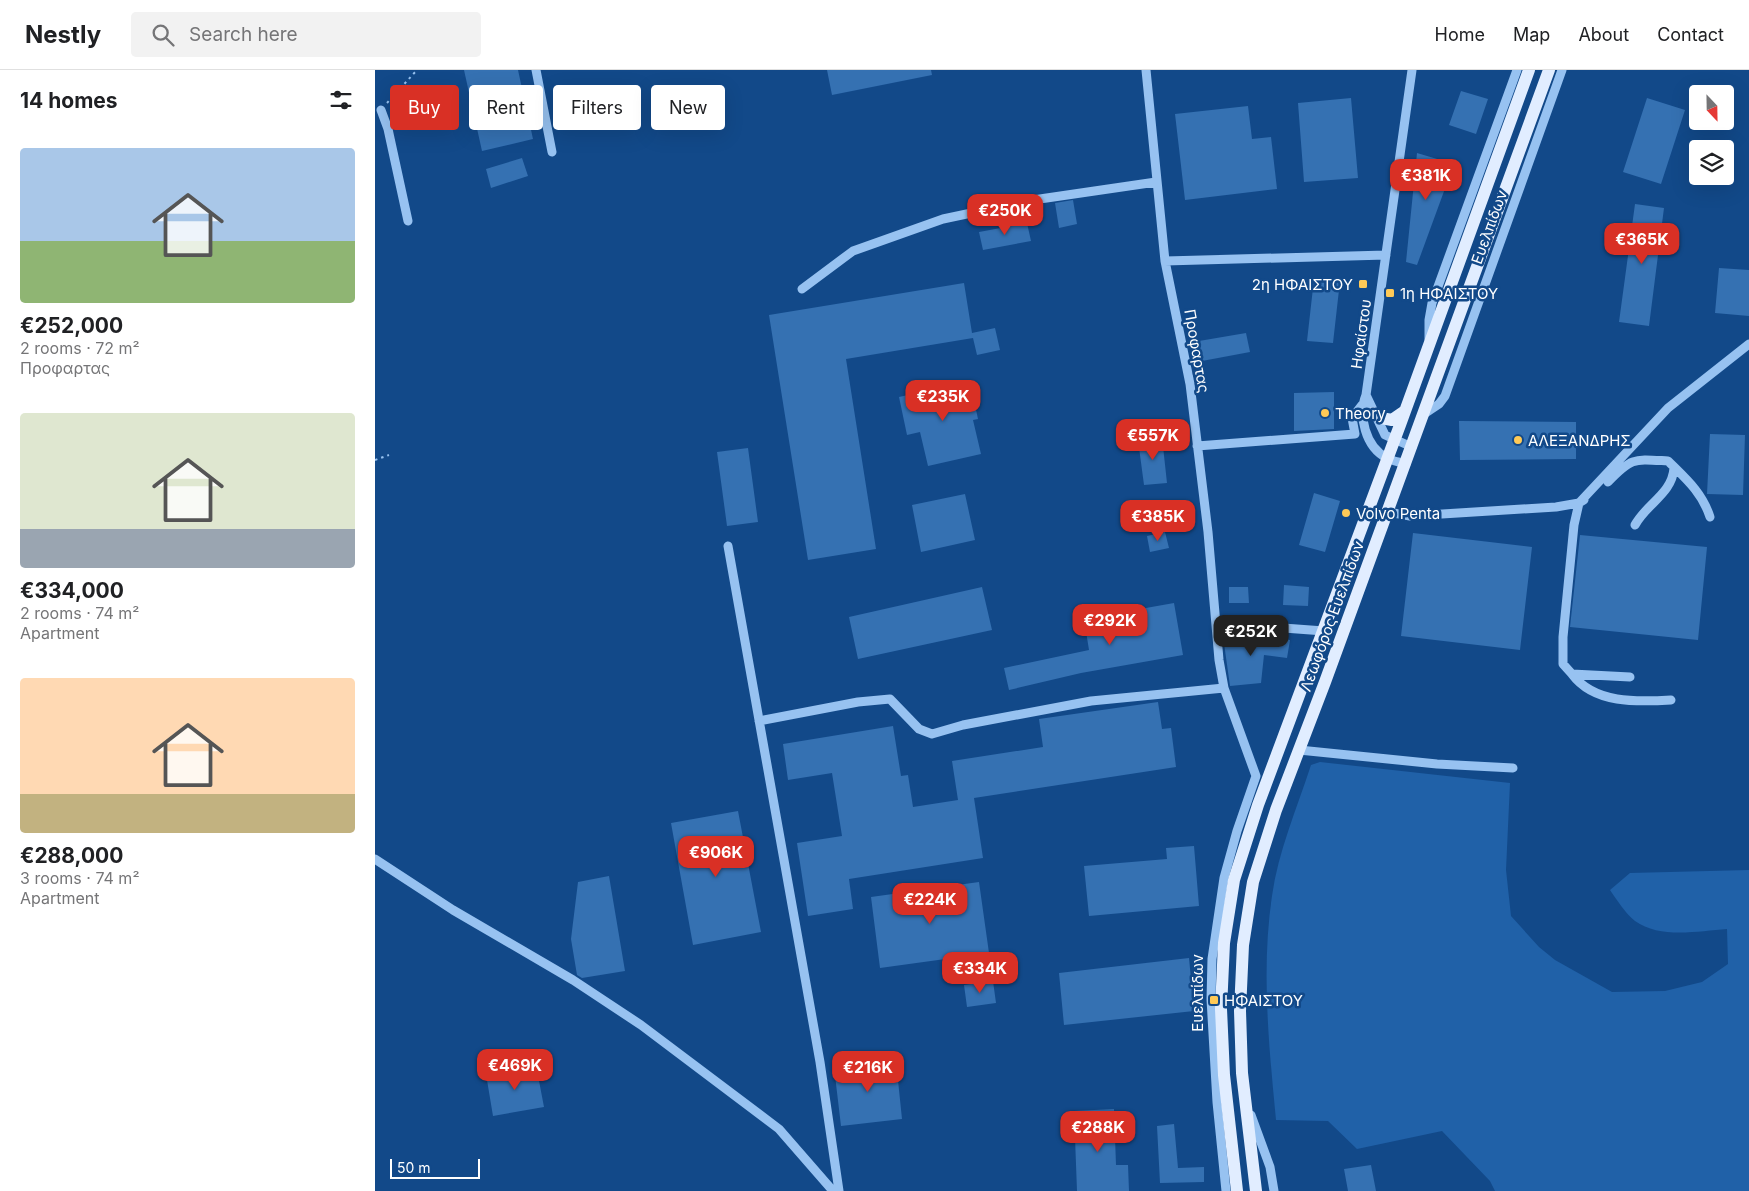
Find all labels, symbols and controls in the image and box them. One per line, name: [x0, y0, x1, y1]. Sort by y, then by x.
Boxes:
search box: [131, 12, 481, 57]
text: Nestly: [25, 20, 101, 49]
icon: search: [149, 21, 177, 49]
text: Search here: [189, 23, 298, 46]
text: Home: [1435, 24, 1485, 45]
text: Map: [1513, 24, 1550, 45]
text: About: [1578, 24, 1629, 45]
text: Contact: [1657, 24, 1724, 45]
chip: Buy: [390, 85, 459, 130]
chip: Rent: [469, 85, 543, 130]
chip: Filters: [553, 85, 641, 130]
chip: New: [651, 85, 725, 130]
north arrow: [1689, 85, 1734, 130]
map controls: [1689, 85, 1734, 185]
icon: filters: [327, 86, 355, 114]
text: 14 homes: [20, 88, 118, 113]
button: layers: [1689, 140, 1734, 185]
pin: €381K: [1391, 158, 1461, 201]
text: €381K: [1401, 165, 1451, 185]
icon: home: [143, 180, 233, 270]
street label: Ευελπίδων: [1467, 187, 1511, 267]
pin: €250K: [970, 194, 1040, 236]
text: €250K: [978, 200, 1032, 220]
pin: €365K: [1607, 222, 1677, 265]
text: €365K: [1615, 229, 1669, 249]
place label: 2η ΗΦΑΙΣΤΟΥ: [1252, 275, 1353, 294]
marker: 2η ΗΦΑΙΣΤΟΥ: [1357, 278, 1369, 290]
place label: 1η ΗΦΑΙΣΤΟΥ: [1400, 284, 1498, 303]
marker: 1η ΗΦΑΙΣΤΟΥ: [1384, 287, 1396, 299]
street label: Ηφαίστου: [1347, 298, 1375, 370]
street label: Προφαρτας: [1180, 308, 1214, 394]
text: €252,000: [20, 313, 123, 338]
text: 2 rooms · 72 m²: [20, 338, 140, 358]
text: Προφαρτας: [20, 358, 110, 378]
pin: €235K: [908, 380, 978, 422]
text: €235K: [916, 386, 970, 406]
place label: Theory: [1335, 404, 1386, 423]
marker: Theory: [1319, 407, 1331, 419]
pin: €557K: [1118, 418, 1188, 461]
text: €557K: [1127, 425, 1179, 445]
place label: ΑΛΕΞΑΝΔΡΗΣ: [1528, 431, 1631, 450]
marker: ΑΛΕΞΑΝΔΡΗΣ: [1512, 434, 1524, 446]
icon: home: [143, 445, 233, 535]
pin: €385K: [1123, 500, 1193, 542]
place label: Volvo Penta: [1356, 504, 1440, 523]
text: €385K: [1131, 506, 1185, 526]
marker: Volvo Penta: [1340, 507, 1352, 519]
street label: Λεωφόρος Ευελπίδων: [1296, 538, 1368, 694]
text: €334,000: [20, 578, 124, 603]
text: 2 rooms · 74 m²: [20, 603, 139, 623]
pin: €292K: [1075, 604, 1145, 646]
text: €292K: [1083, 610, 1137, 630]
pin: €252K: [1216, 614, 1286, 657]
text: €252K: [1225, 621, 1277, 641]
text: Apartment: [20, 623, 100, 643]
icon: home: [143, 710, 233, 800]
pin: €906K: [681, 836, 751, 878]
text: €906K: [689, 842, 743, 862]
text: €288,000: [20, 843, 123, 868]
text: 3 rooms · 74 m²: [20, 868, 139, 888]
pin: €224K: [895, 882, 965, 925]
text: Apartment: [20, 888, 100, 908]
text: €224K: [903, 889, 957, 909]
pin: €334K: [945, 952, 1015, 994]
street label: Ευελπίδων: [1188, 954, 1207, 1032]
text: €334K: [953, 958, 1007, 978]
place label: ΗΦΑΙΣΤΟΥ: [1224, 991, 1303, 1010]
marker: ΗΦΑΙΣΤΟΥ: [1208, 994, 1220, 1006]
pin: €469K: [480, 1048, 550, 1091]
pin: €216K: [833, 1050, 903, 1093]
text: €469K: [488, 1055, 542, 1075]
text: €216K: [843, 1057, 893, 1077]
pin: €288K: [1063, 1110, 1133, 1153]
text: €288K: [1071, 1117, 1125, 1137]
scale bar: [390, 1156, 480, 1179]
text: 50 m: [397, 1159, 431, 1176]

